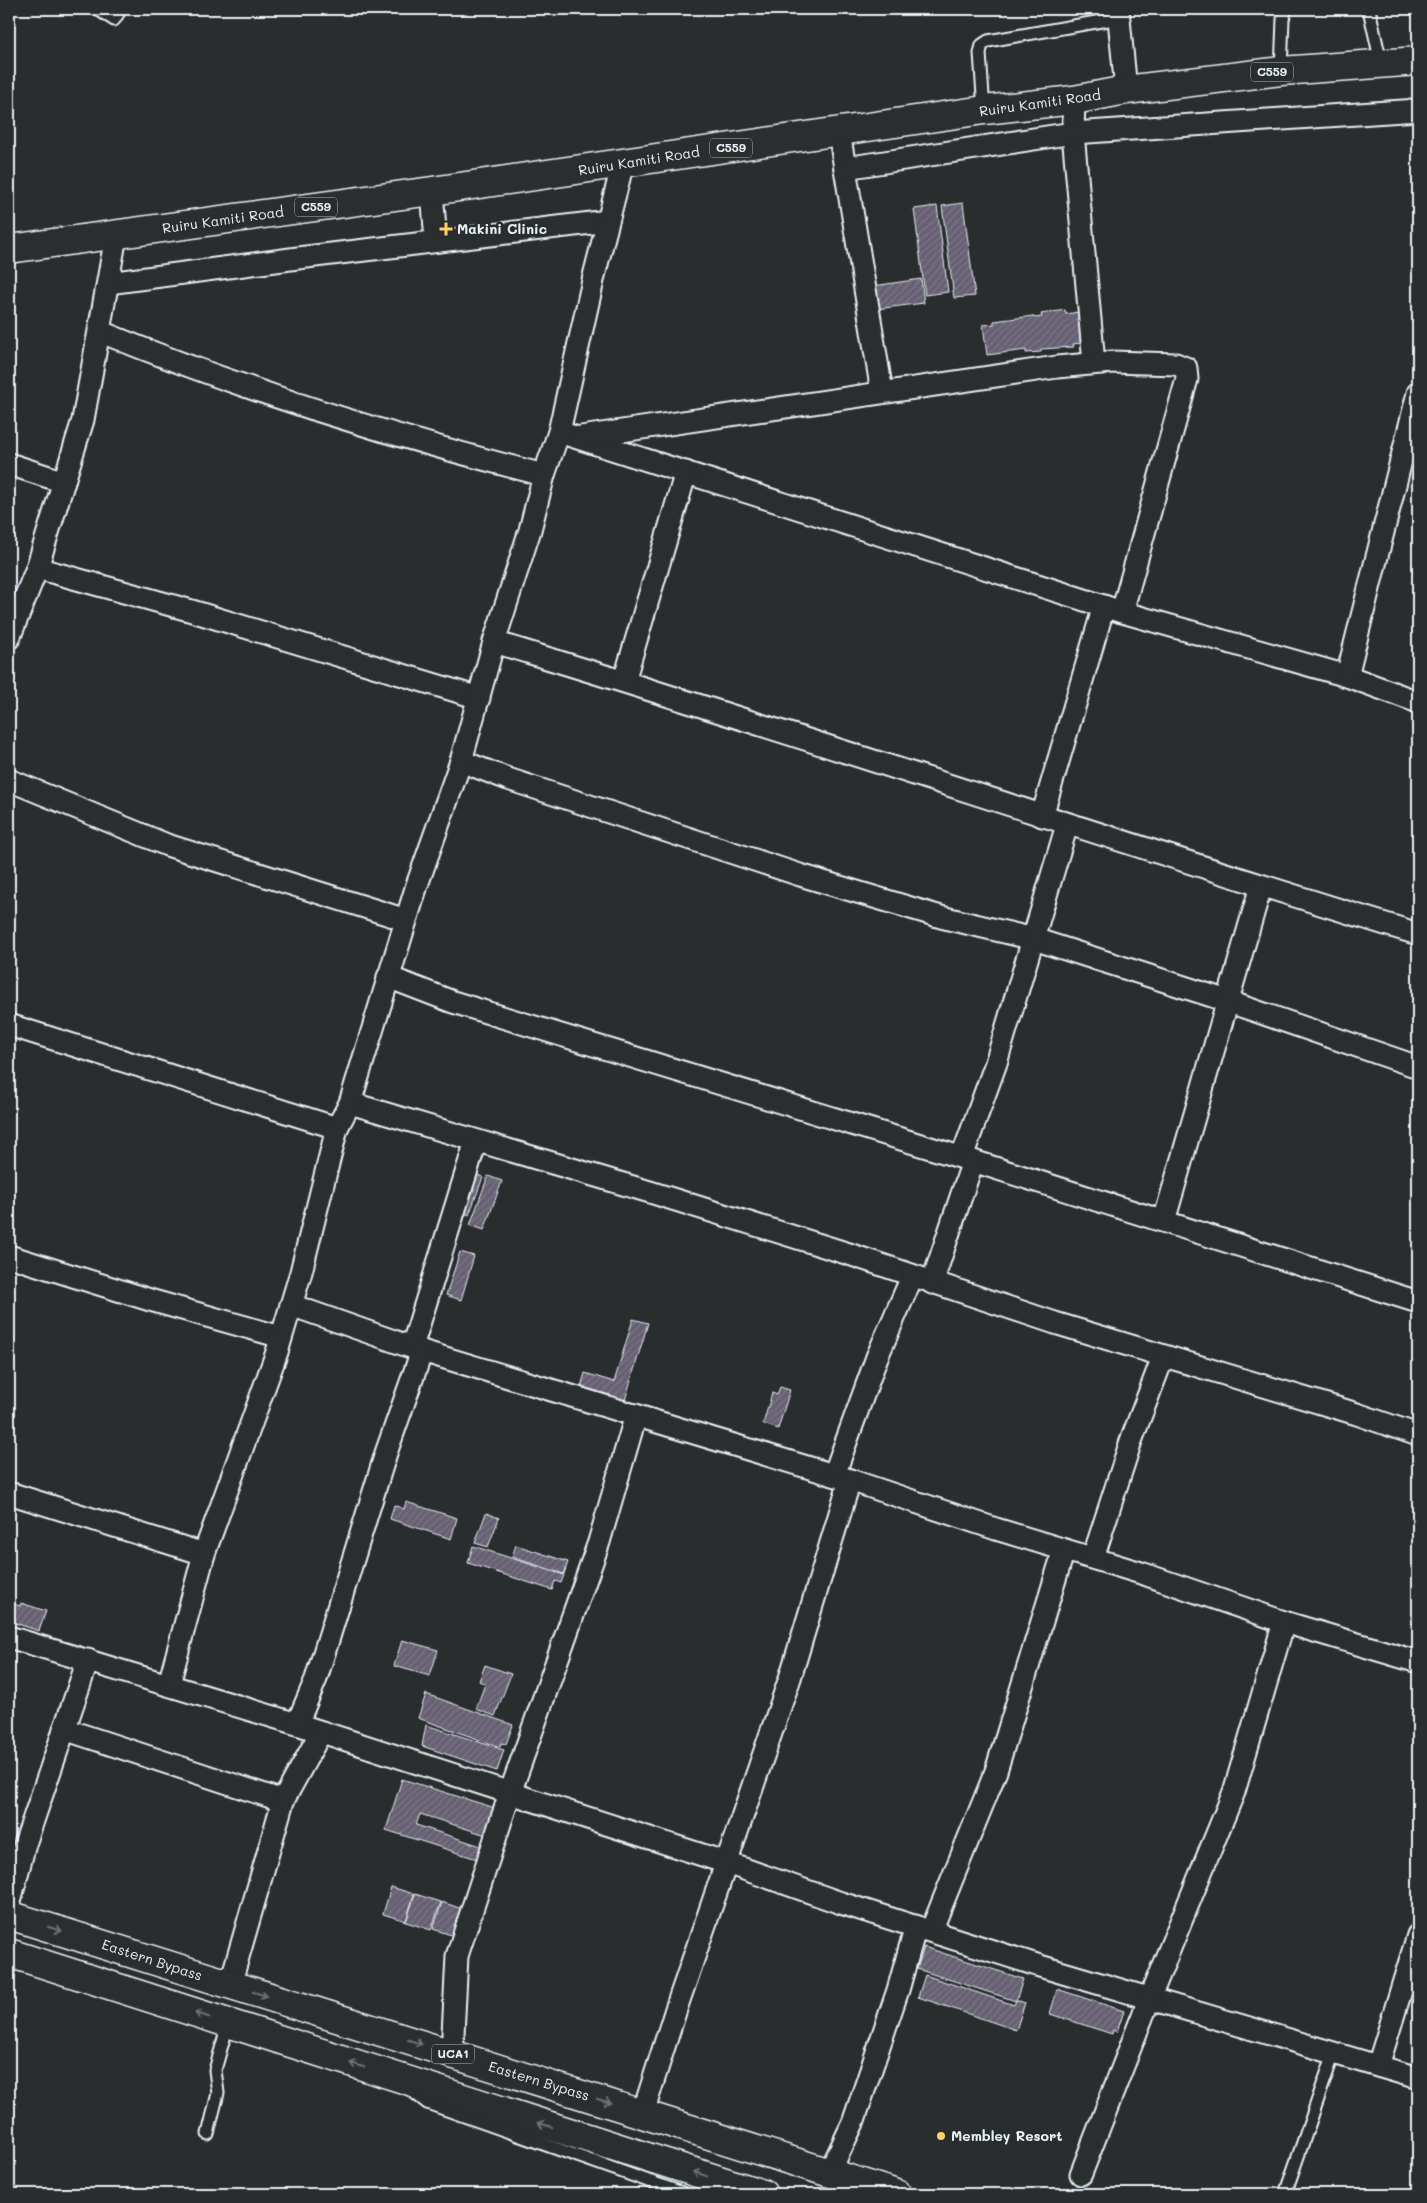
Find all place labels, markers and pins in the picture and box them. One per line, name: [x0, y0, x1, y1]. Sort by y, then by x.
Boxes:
place label: Makini Clinic: [457, 219, 547, 238]
marker: Makini Clinic: [439, 222, 453, 236]
place label: Membley Resort: [951, 2126, 1063, 2145]
marker: Membley Resort: [935, 2130, 947, 2142]

